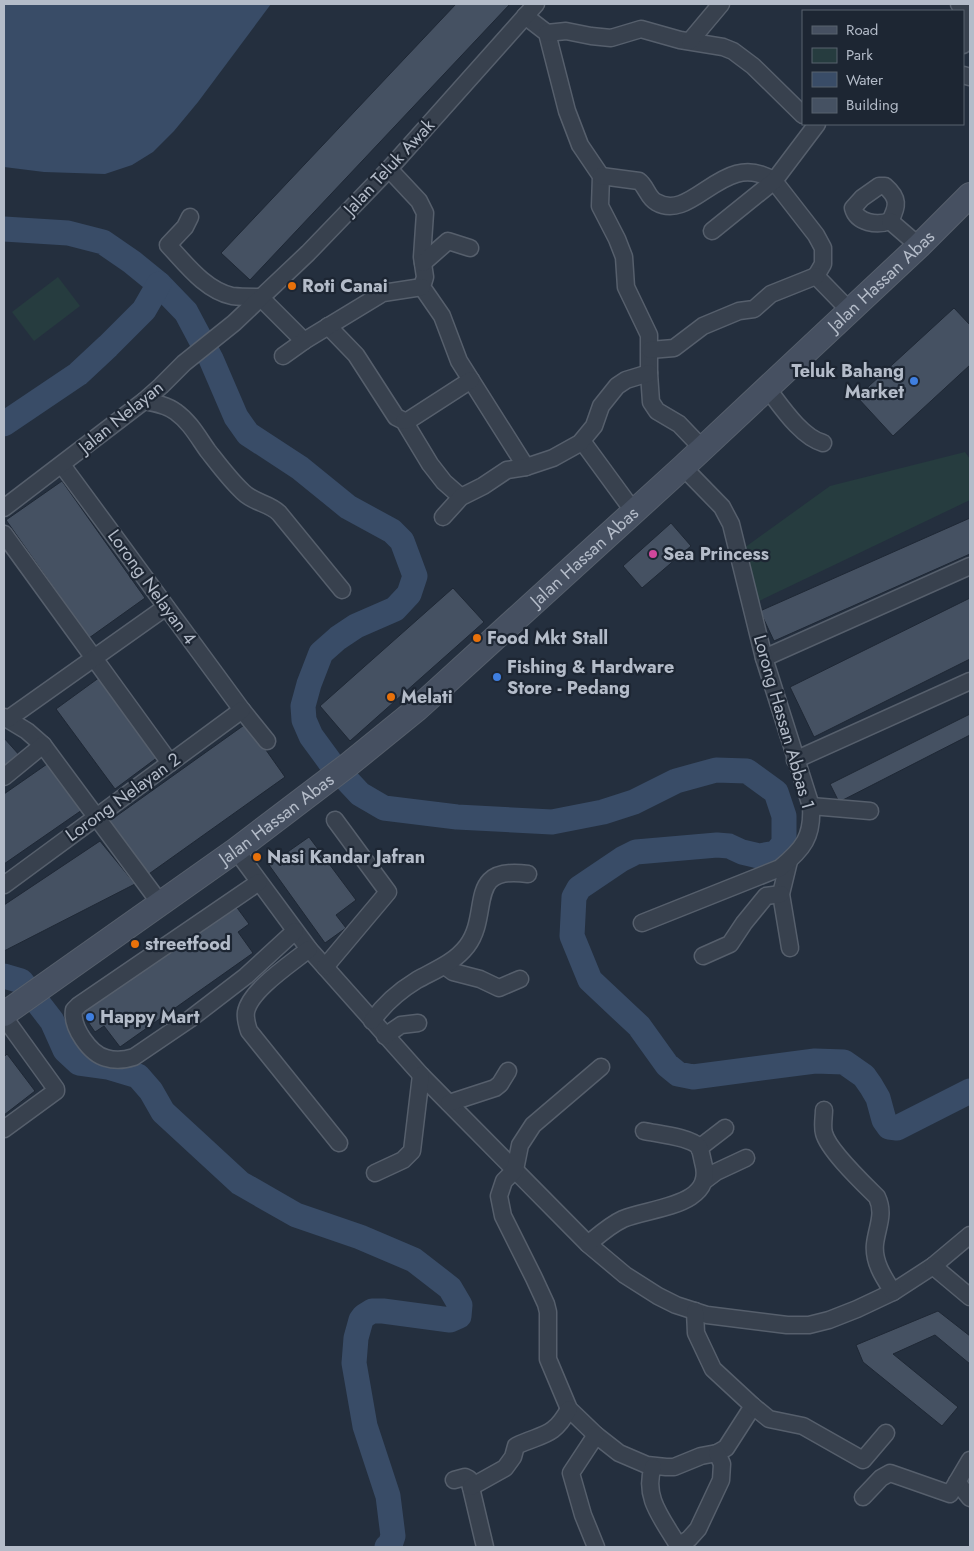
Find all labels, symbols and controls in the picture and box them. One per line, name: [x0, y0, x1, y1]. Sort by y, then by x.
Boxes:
legend: [802, 10, 964, 125]
text: Road: [846, 19, 878, 41]
text: Park: [846, 44, 873, 66]
text: Water: [846, 69, 884, 91]
text: Building: [846, 94, 898, 116]
street label: Jalan Teluk Awak: [336, 113, 441, 222]
street label: Jalan Hassan Abas: [821, 224, 941, 339]
place label: Roti Canai: [302, 273, 388, 299]
marker: Roti Canai: [286, 280, 298, 292]
place label: Teluk Bahang Market: [791, 358, 904, 405]
street label: Jalan Nelayan: [71, 375, 169, 461]
marker: Teluk Bahang Market: [908, 375, 920, 387]
street label: Jalan Hassan Abas: [523, 500, 644, 614]
street label: Lorong Nelayan 4: [101, 524, 203, 650]
place label: Sea Princess: [663, 541, 769, 567]
marker: Sea Princess: [647, 548, 659, 560]
place label: Food Mkt Stall: [487, 625, 608, 651]
marker: Food Mkt Stall: [471, 632, 483, 644]
street label: Lorong Hassan Abbas 1: [747, 632, 821, 812]
place label: Fishing & Hardware Store - Pedang: [507, 654, 674, 701]
marker: Fishing & Hardware Store - Pedang: [491, 671, 503, 683]
place label: Melati: [401, 684, 453, 710]
marker: Melati: [385, 691, 397, 703]
street label: Lorong Nelayan 2: [60, 746, 186, 848]
street label: Jalan Hassan Abas: [212, 767, 340, 872]
place label: Nasi Kandar Jafran: [267, 844, 425, 870]
marker: Nasi Kandar Jafran: [251, 851, 263, 863]
place label: streetfood: [145, 931, 231, 957]
marker: streetfood: [129, 938, 141, 950]
place label: Happy Mart: [100, 1004, 200, 1030]
marker: Happy Mart: [84, 1011, 96, 1023]

